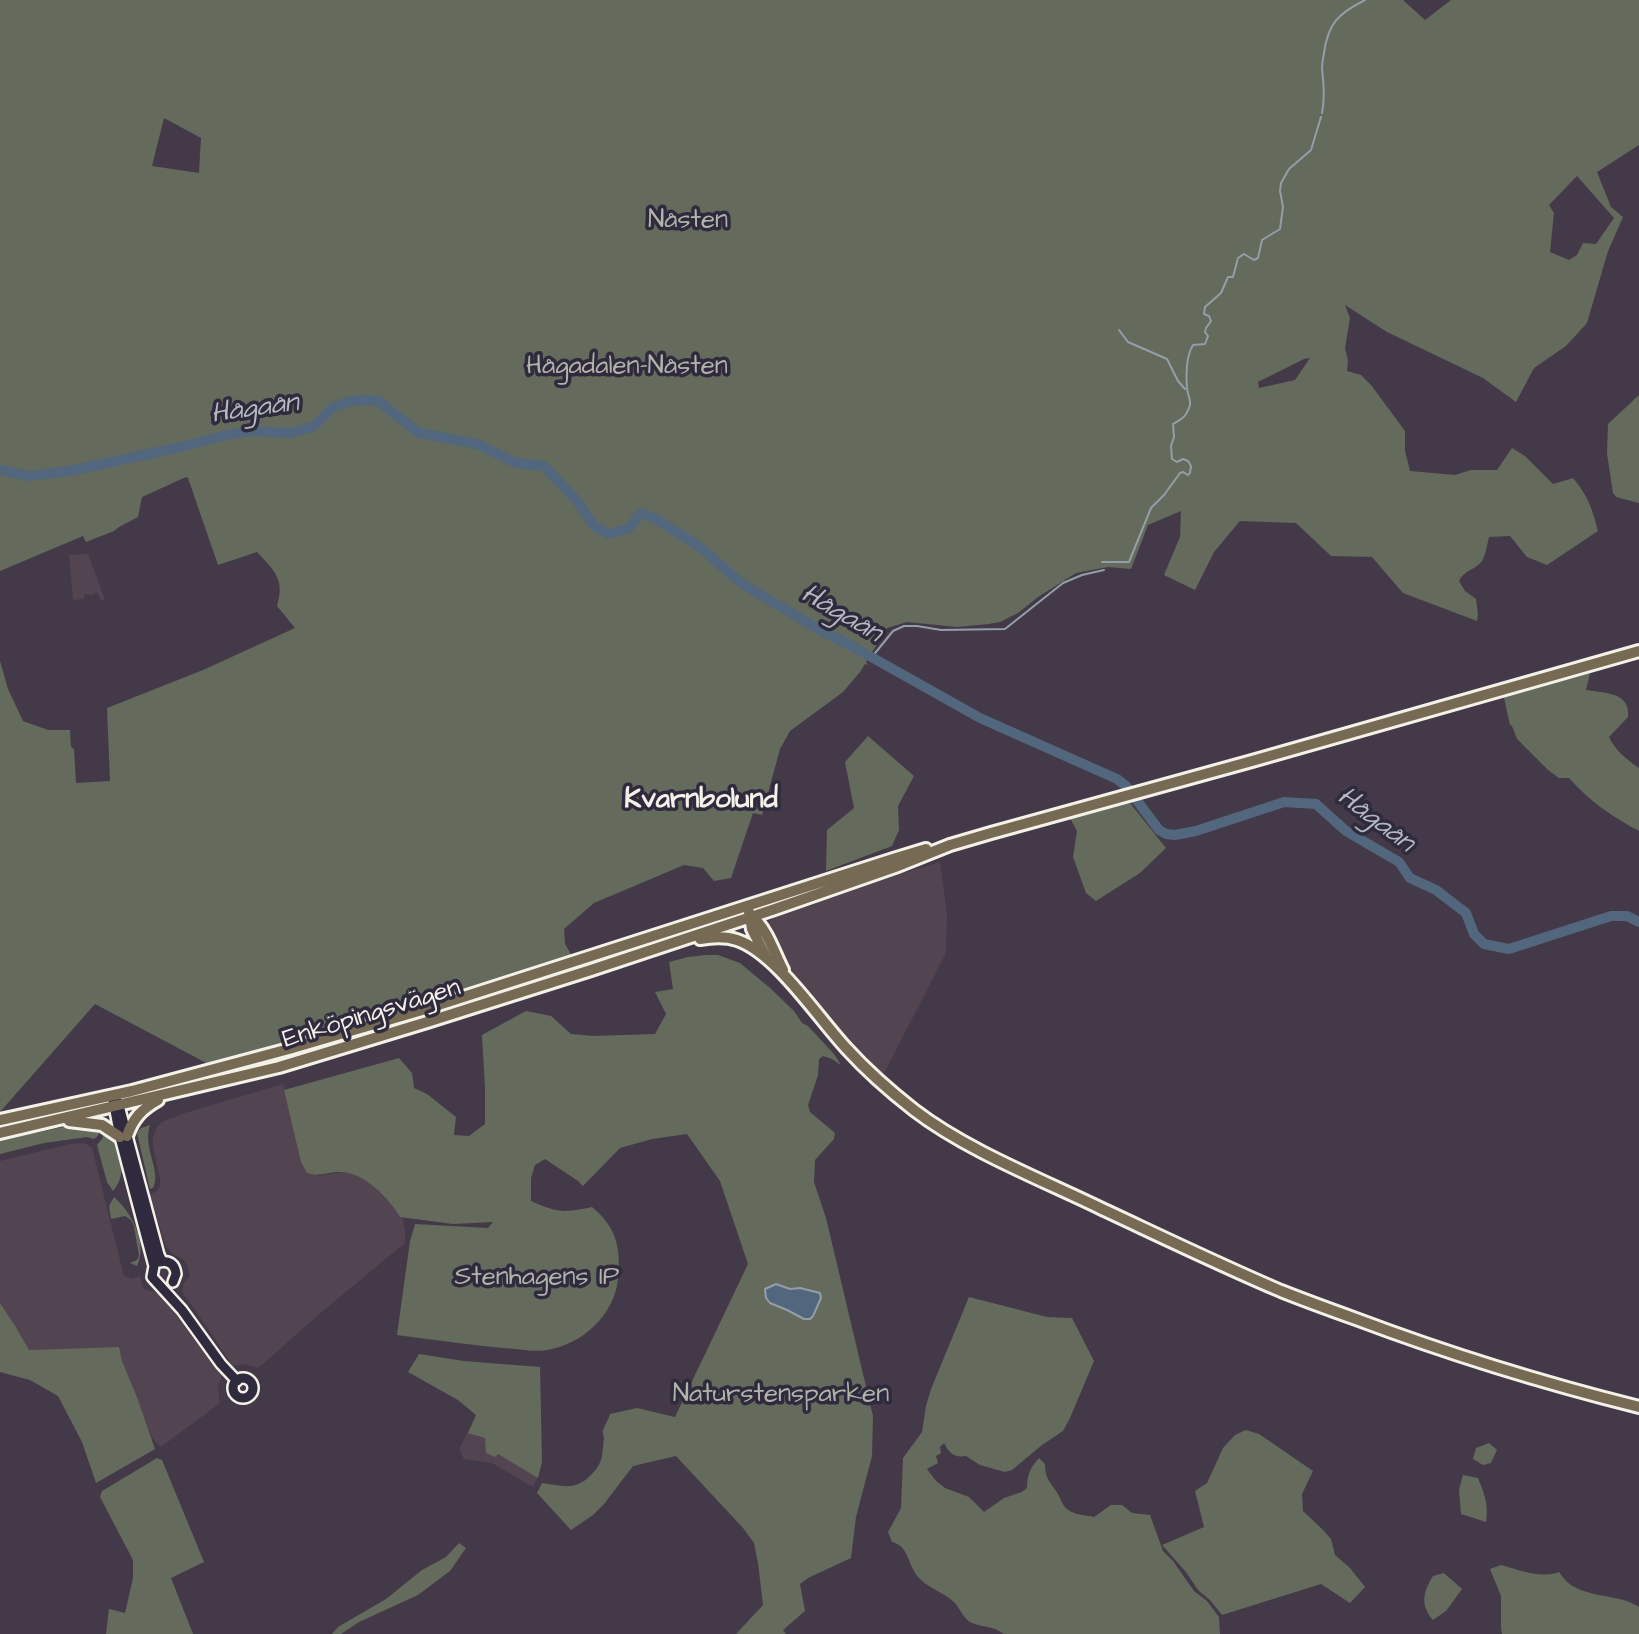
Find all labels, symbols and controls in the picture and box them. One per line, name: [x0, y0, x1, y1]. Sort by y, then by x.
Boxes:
park label: Nåsten: [648, 206, 728, 238]
park label: Hågadalen-Nåsten: [526, 352, 728, 384]
water label: Hågaån: [209, 387, 301, 433]
water label: Hågaån: [794, 578, 888, 652]
water label: Hågaån: [1330, 781, 1420, 861]
district label: Kvarnbolund: [624, 784, 778, 818]
street label: Enköpingsvägen: [279, 973, 465, 1057]
park label: Stenhagens IP: [455, 1263, 619, 1295]
park label: Naturstensparken: [673, 1380, 889, 1412]

